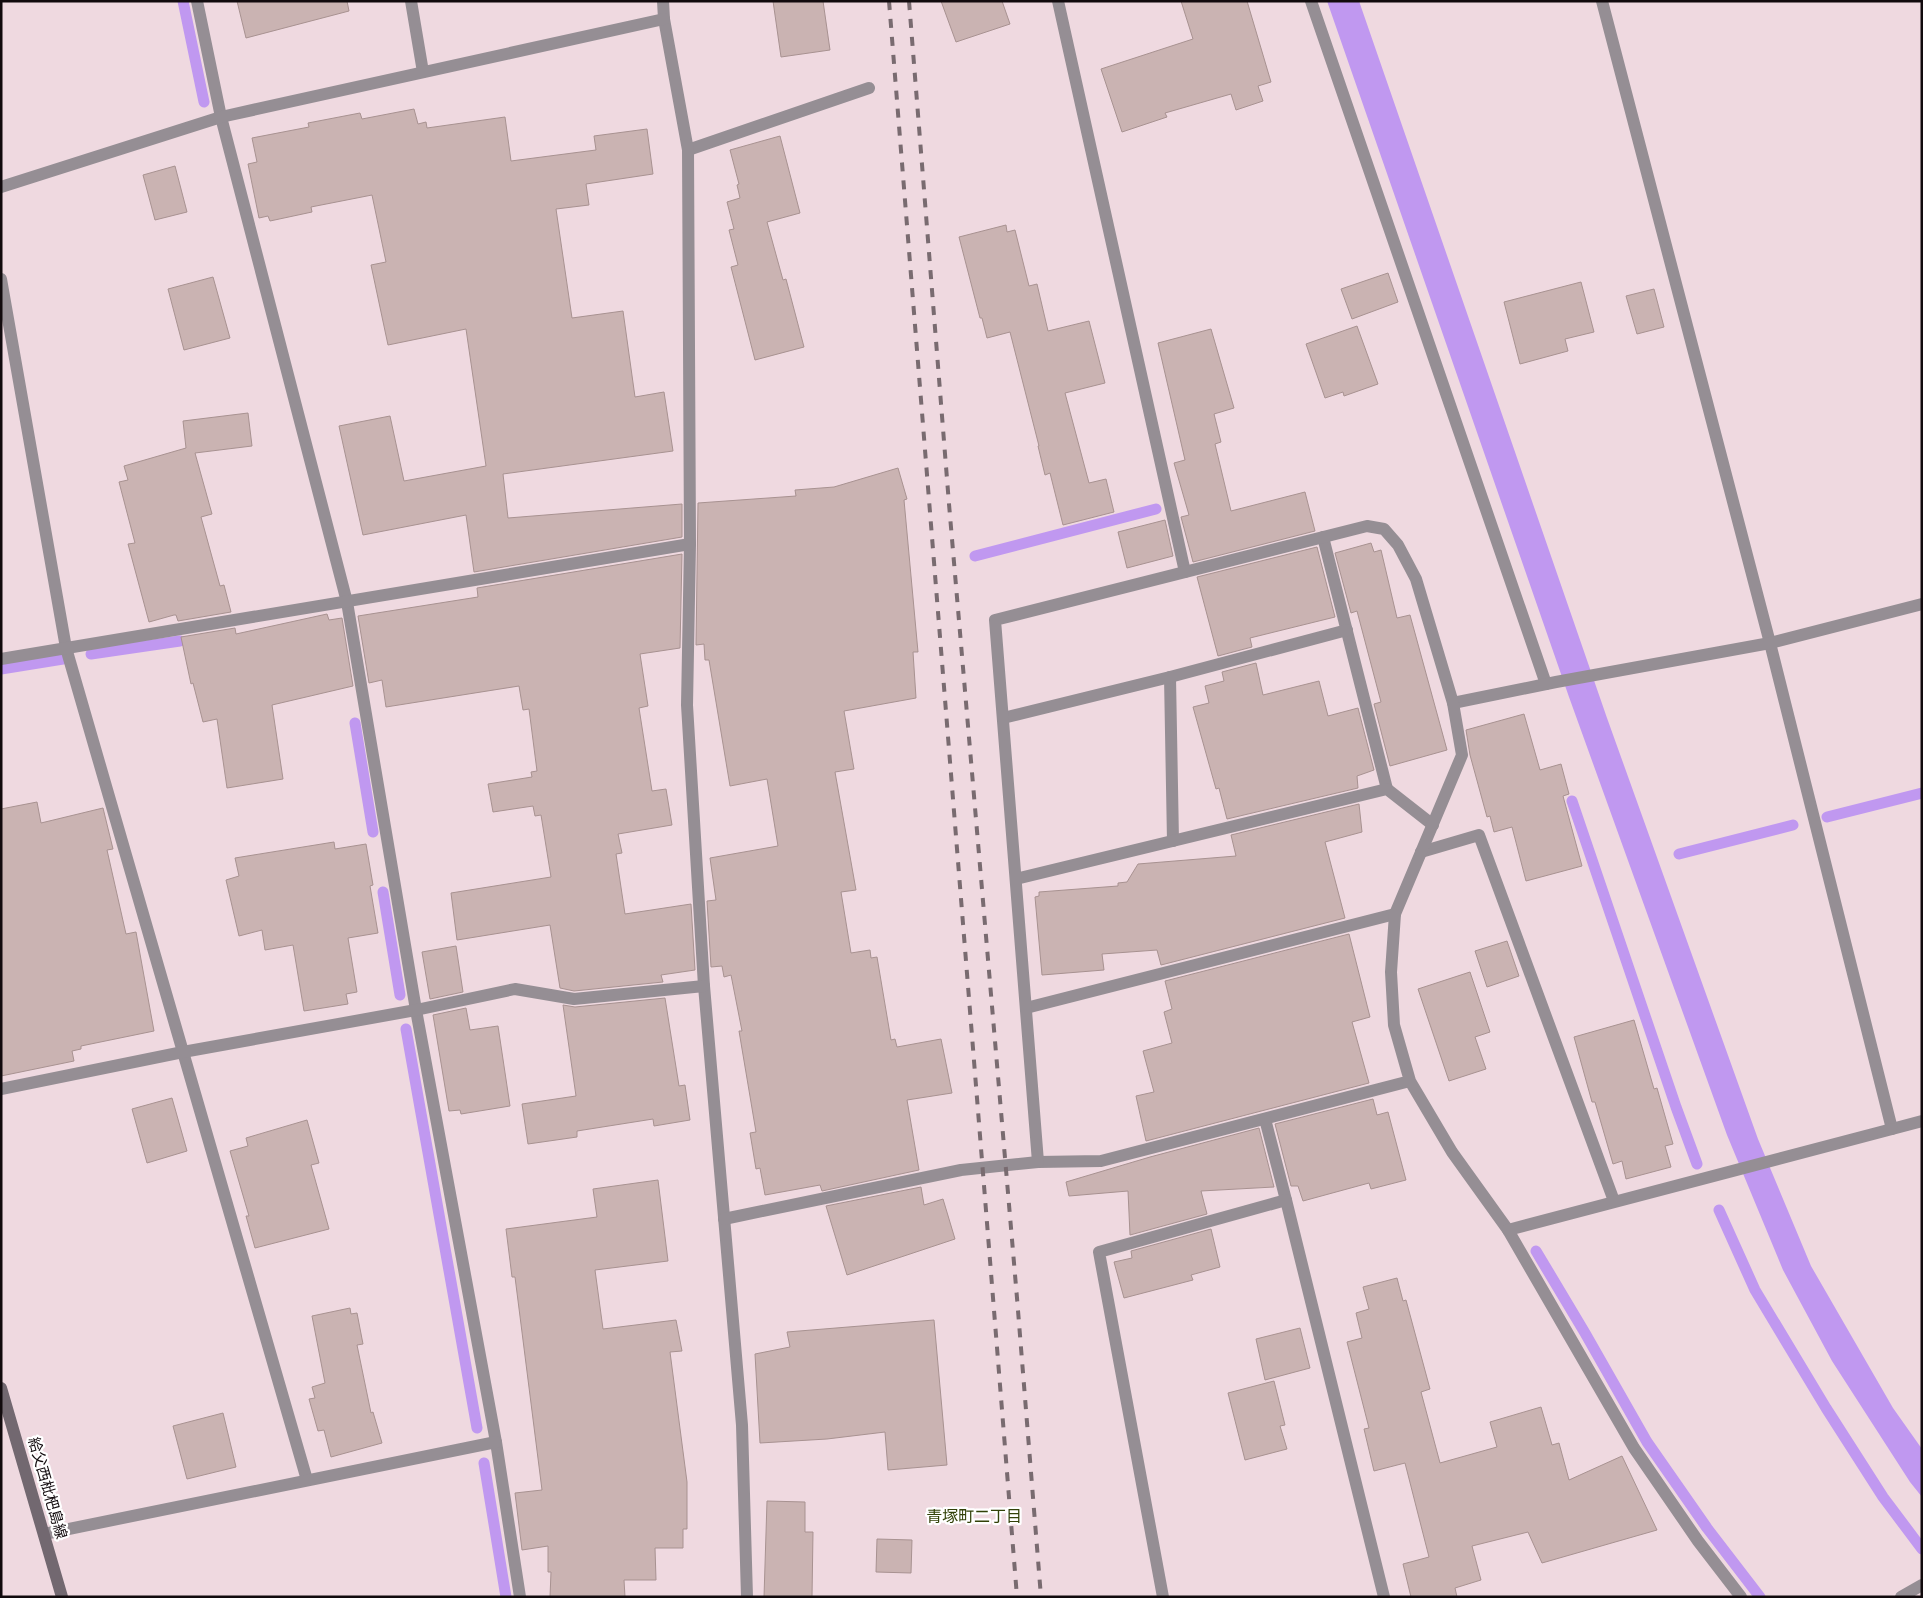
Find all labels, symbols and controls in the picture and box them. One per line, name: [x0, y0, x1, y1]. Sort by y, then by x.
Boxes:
street label: 給父西枇杷島線: [23, 1435, 73, 1541]
district label: 青塚町二丁目: [926, 1505, 1022, 1528]

